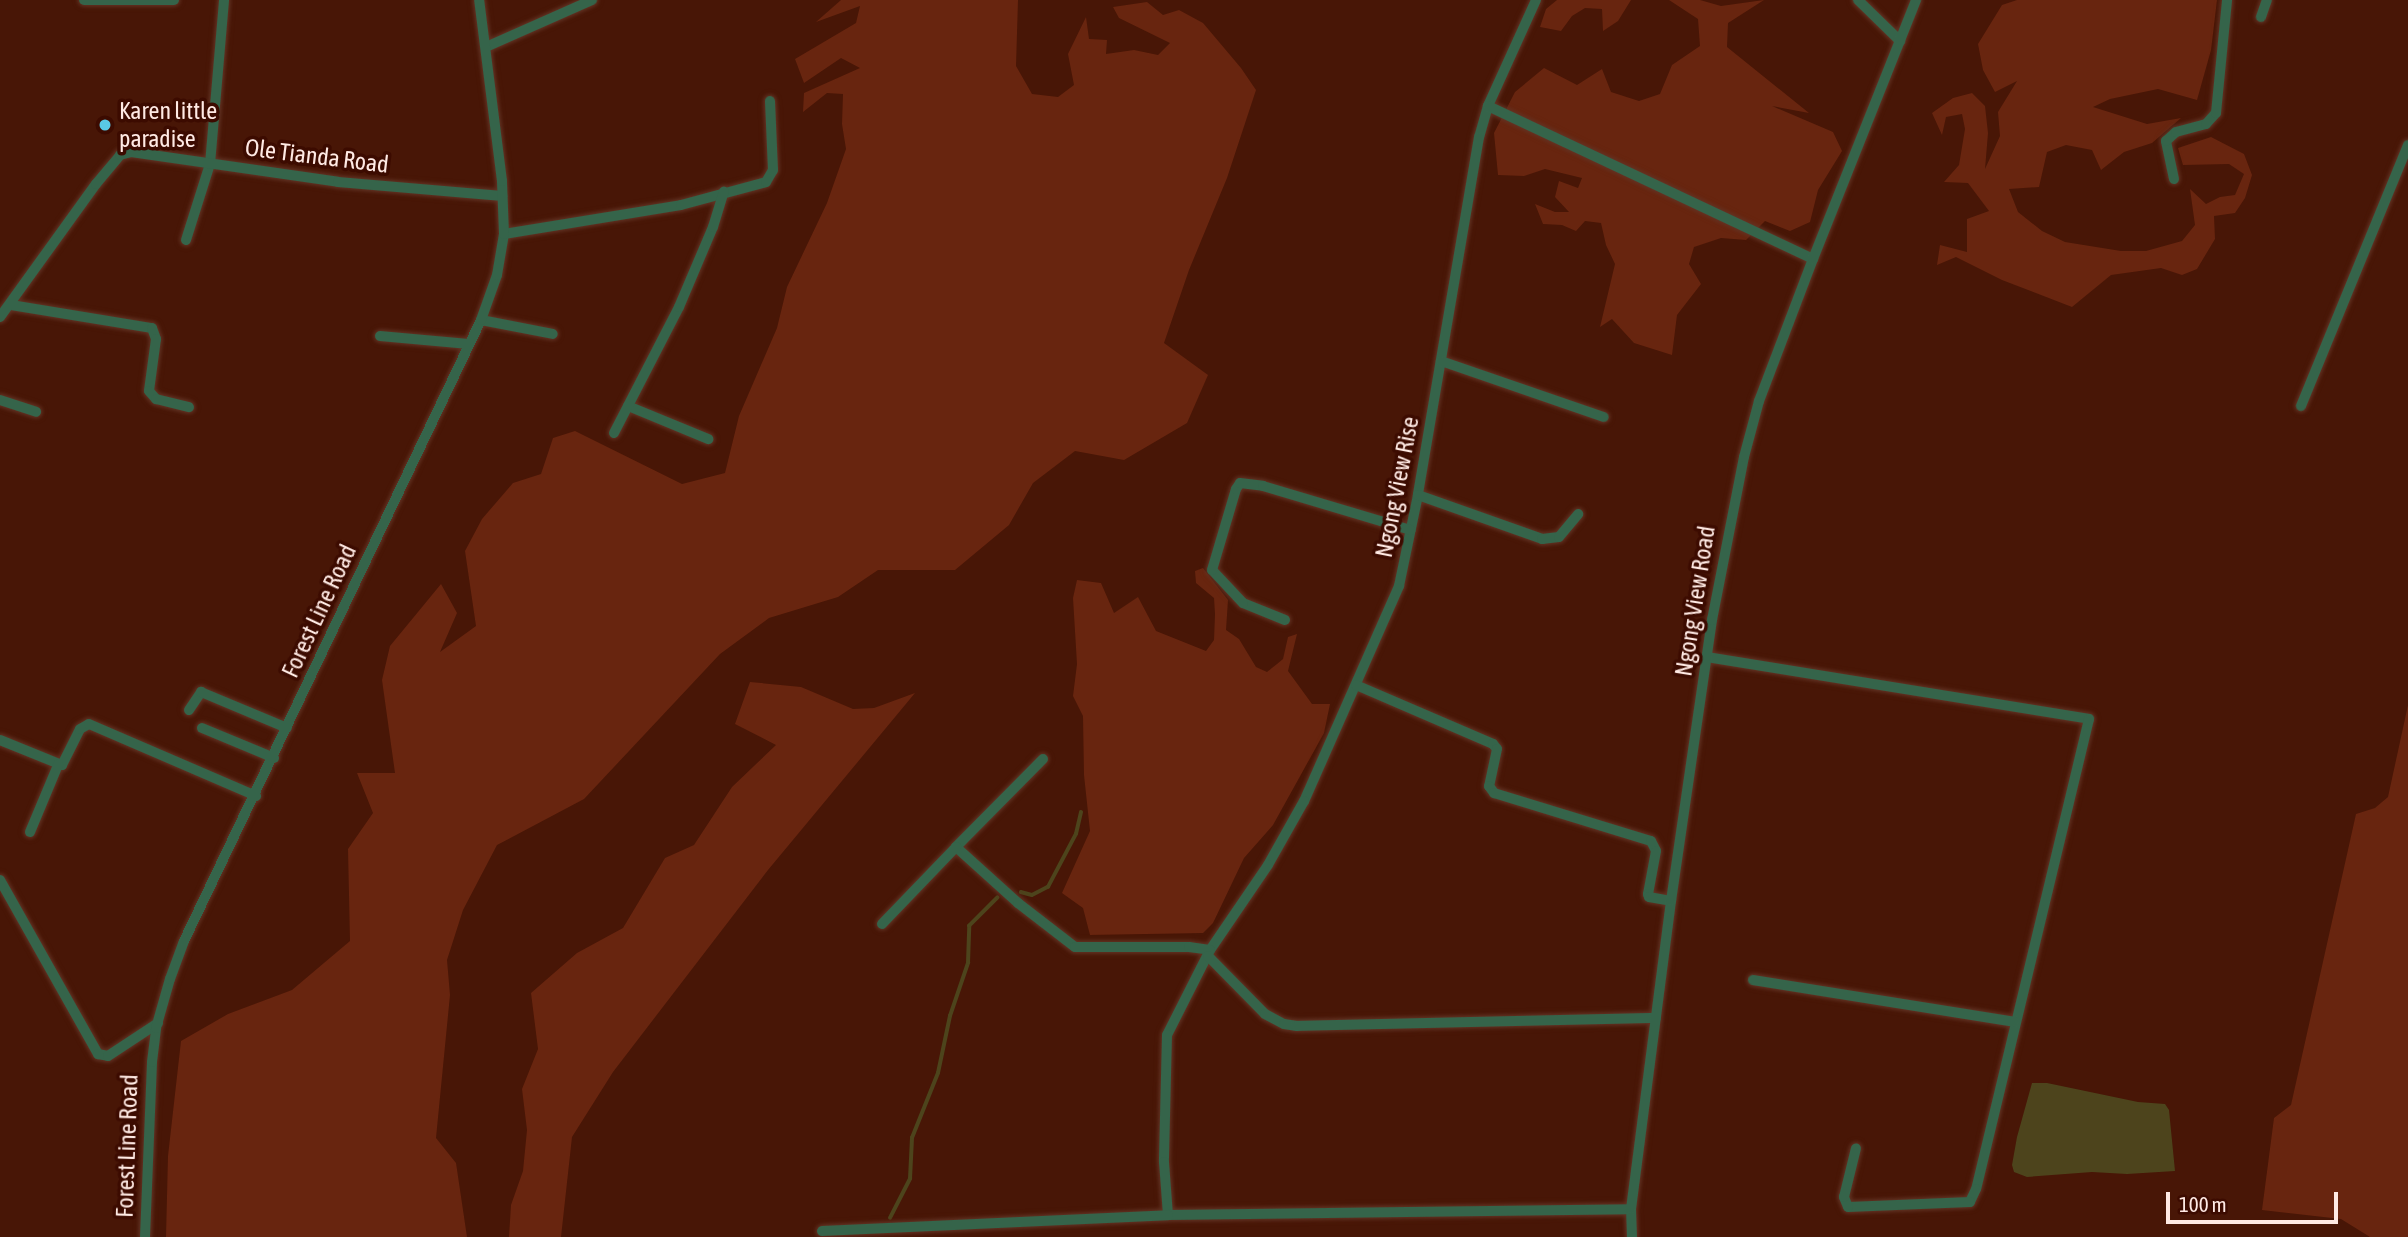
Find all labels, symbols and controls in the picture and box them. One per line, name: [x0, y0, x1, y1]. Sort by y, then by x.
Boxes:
place label: Karen little paradise: [119, 97, 217, 153]
marker: Karen little paradise: [97, 117, 113, 133]
street label: Ole Tianda Road: [244, 133, 390, 179]
street label: Ngong View Rise: [1369, 414, 1425, 560]
street label: Ngong View Road: [1669, 524, 1721, 678]
street label: Forest Line Road: [276, 540, 362, 682]
street label: Forest Line Road: [110, 1074, 144, 1218]
scale bar: [2170, 1178, 2342, 1222]
text: 100 m: [2179, 1192, 2227, 1216]

